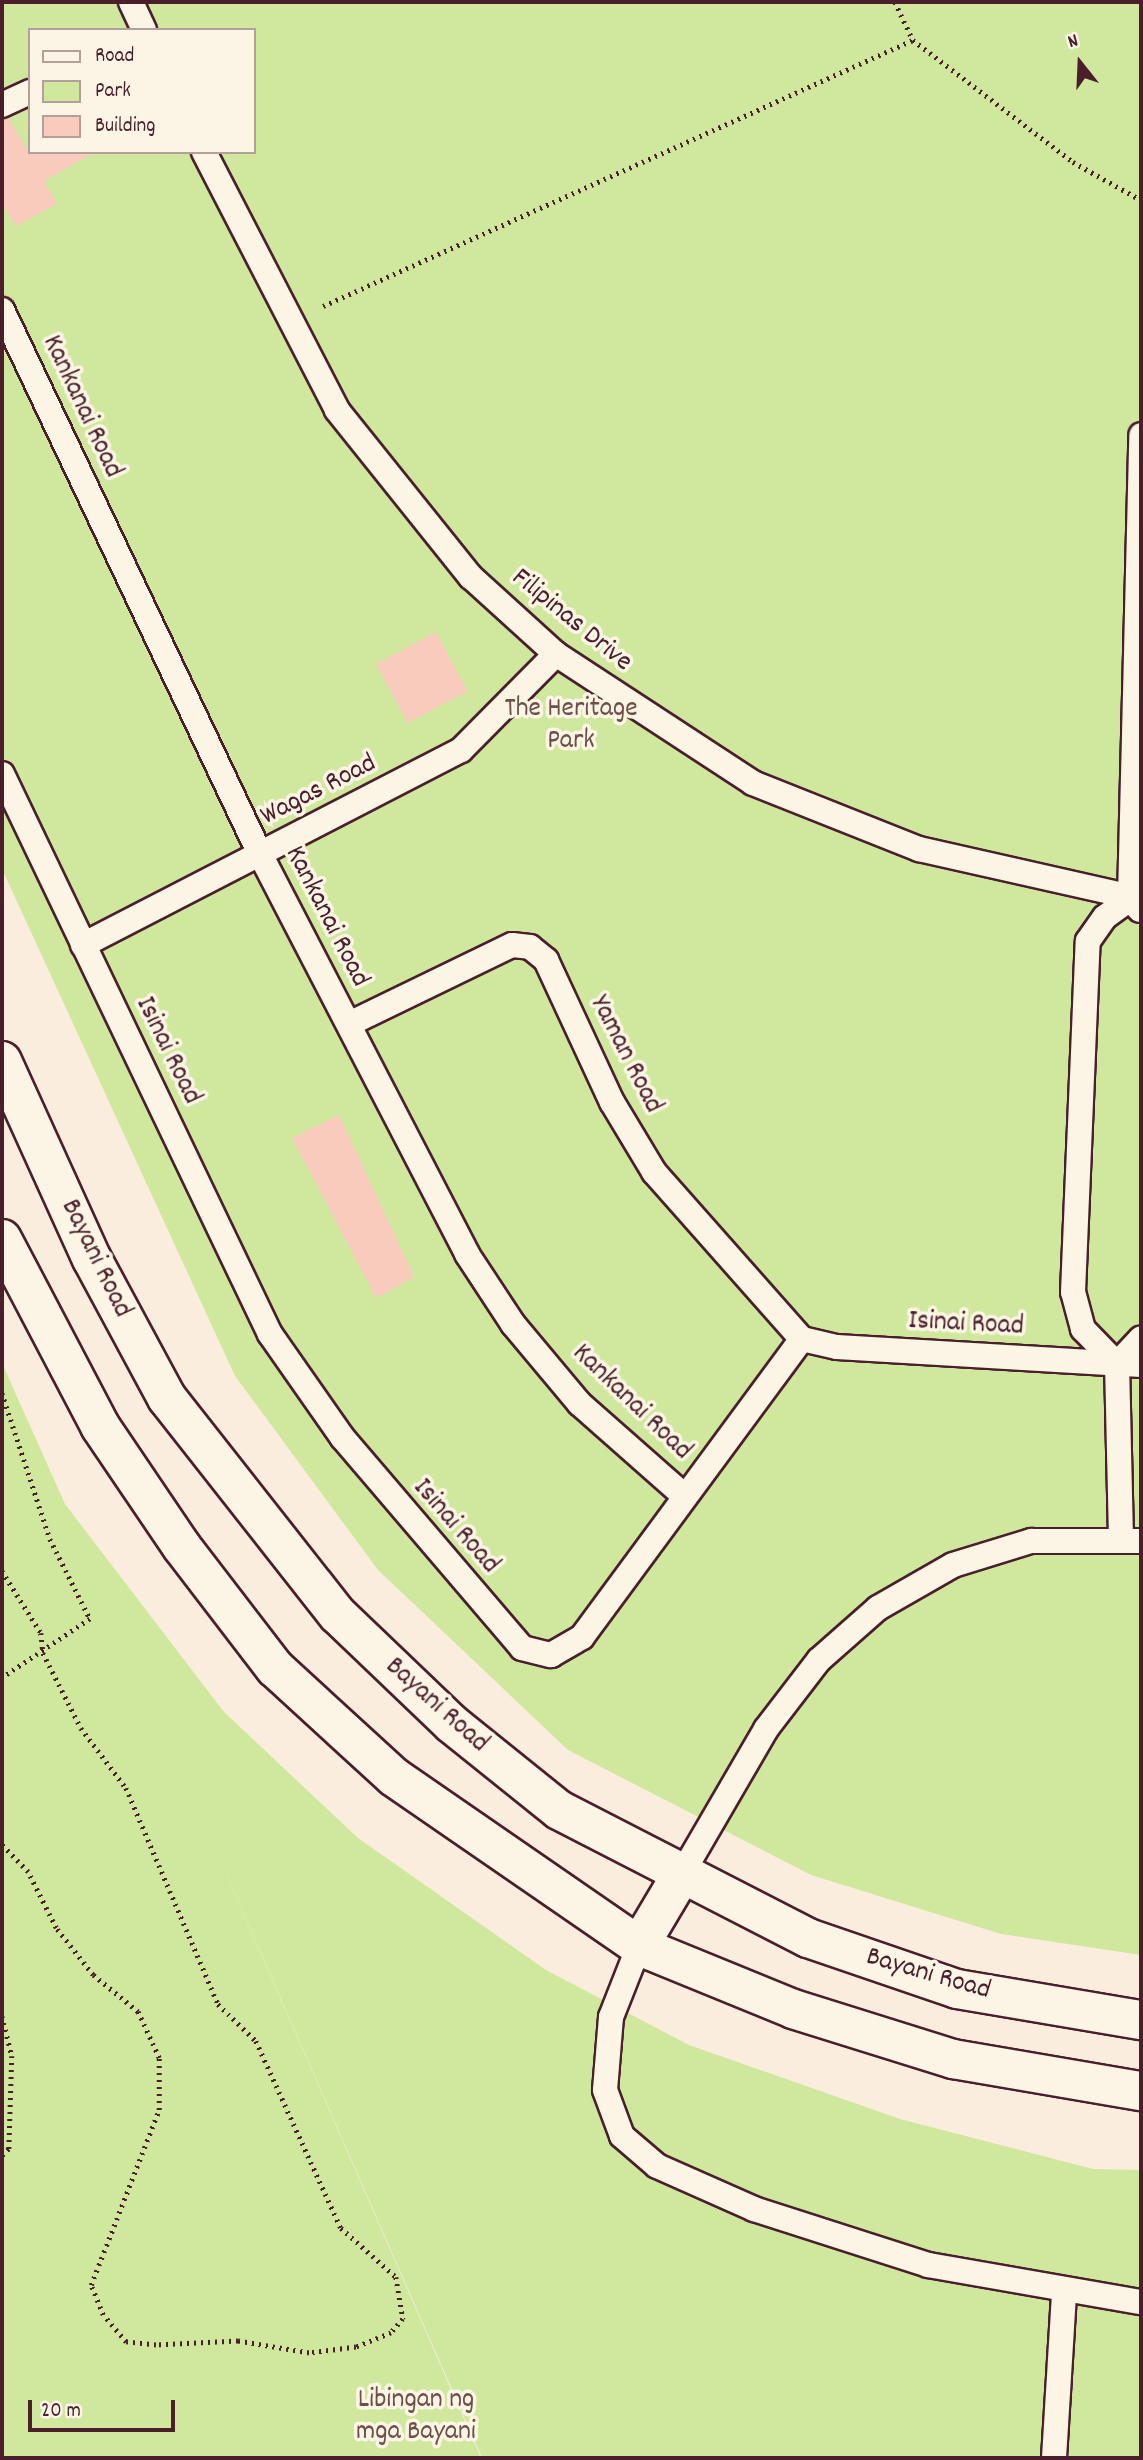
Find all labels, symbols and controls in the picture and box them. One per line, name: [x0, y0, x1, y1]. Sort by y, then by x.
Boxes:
legend: [28, 28, 256, 154]
north arrow: [1045, 28, 1115, 98]
text: N: [1065, 28, 1082, 57]
text: Road: [95, 42, 134, 72]
text: Park: [95, 77, 131, 107]
text: Building: [95, 112, 155, 142]
street label: Kankanai Road: [33, 330, 129, 484]
street label: Filipinas Drive: [504, 562, 638, 680]
park label: The Heritage Park: [505, 693, 637, 759]
street label: Wagas Road: [256, 748, 382, 834]
street label: Kankanai Road: [276, 841, 376, 993]
street label: Yaman Road: [581, 991, 669, 1119]
street label: Isinai Road: [127, 992, 207, 1110]
street label: Bayani Road: [52, 1194, 138, 1324]
street label: Isinai Road: [907, 1305, 1025, 1345]
street label: Kankanai Road: [564, 1338, 698, 1468]
street label: Isinai Road: [404, 1472, 506, 1582]
street label: Bayani Road: [377, 1651, 495, 1761]
street label: Bayani Road: [862, 1941, 994, 2009]
park label: Libingan ng mga Bayani: [356, 2384, 476, 2450]
scale bar: [32, 2386, 178, 2430]
text: 20 m: [41, 2397, 81, 2427]

